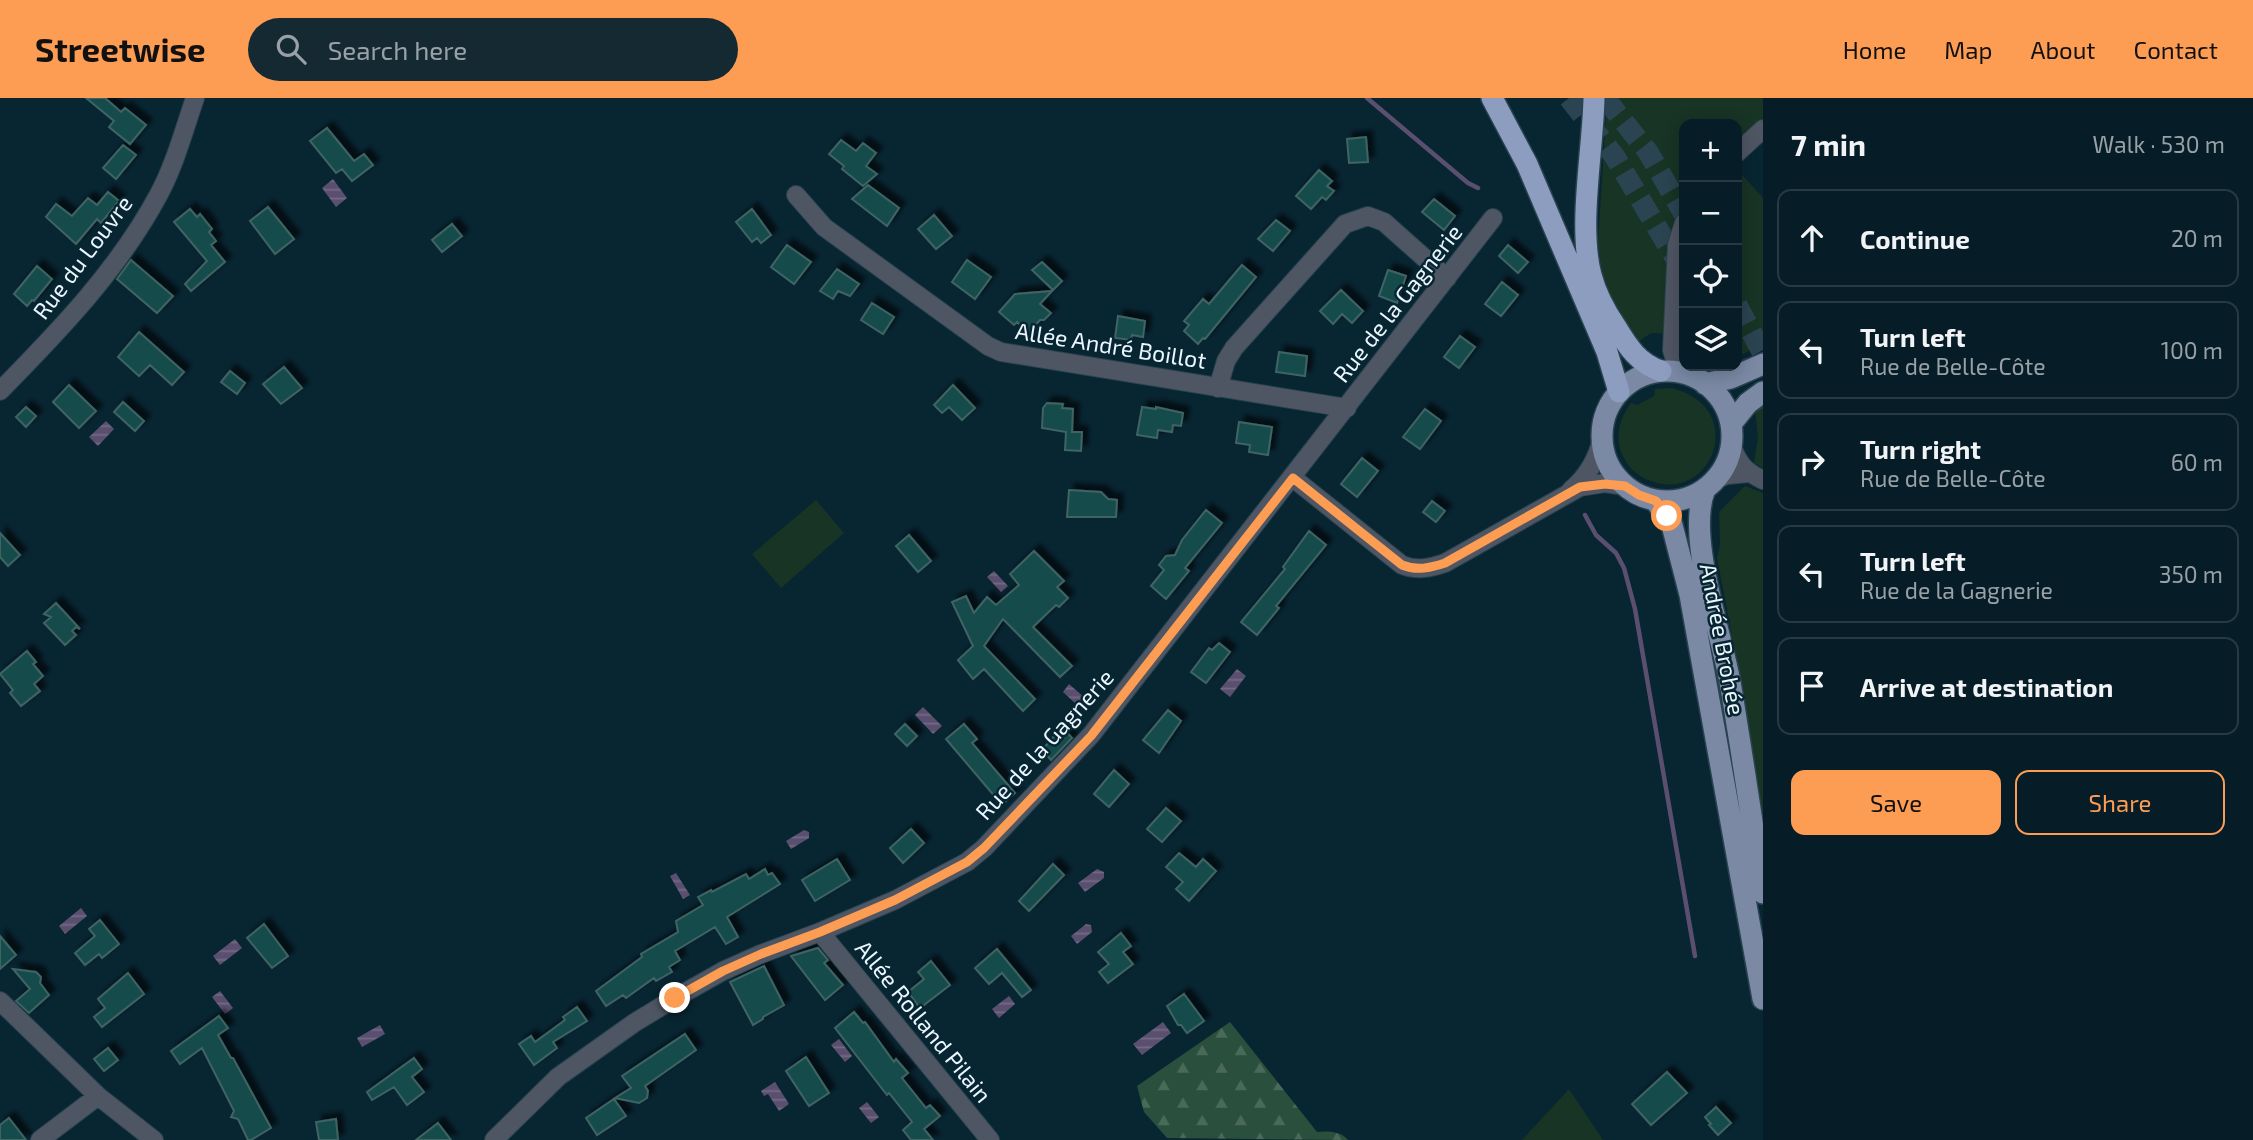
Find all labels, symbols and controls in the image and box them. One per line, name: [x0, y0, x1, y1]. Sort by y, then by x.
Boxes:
search box: [248, 18, 738, 81]
text: Streetwise: [35, 29, 206, 69]
icon: search: [272, 30, 310, 68]
text: Search here: [328, 34, 467, 65]
text: Home: [1843, 35, 1906, 64]
text: Map: [1944, 35, 1992, 64]
text: About: [2030, 35, 2096, 64]
text: Contact: [2134, 35, 2218, 64]
map controls: [1679, 119, 1742, 371]
button: +: [1679, 119, 1742, 182]
text: 7 min: [1791, 126, 1866, 162]
text: Walk · 530 m: [2093, 130, 2225, 158]
button: −: [1679, 182, 1742, 245]
street label: Rue du Louvre: [26, 190, 138, 324]
street label: Rue de la Gagnerie: [1327, 218, 1467, 388]
icon: ahead: [1793, 219, 1831, 257]
text: Continue: [1860, 223, 1970, 254]
text: 20 m: [2171, 224, 2223, 252]
button: locate: [1679, 245, 1742, 308]
button: layers: [1679, 308, 1742, 371]
street label: Allée André Boillot: [1013, 316, 1209, 374]
text: Turn left: [1860, 321, 1966, 352]
icon: left: [1793, 331, 1831, 369]
text: 100 m: [2161, 336, 2223, 364]
text: Rue de Belle-Côte: [1860, 352, 2046, 380]
text: Turn right: [1860, 433, 1981, 464]
icon: right: [1793, 443, 1831, 481]
text: 60 m: [2171, 448, 2223, 476]
text: Rue de Belle-Côte: [1860, 464, 2046, 492]
route start: [1651, 500, 1682, 531]
text: Turn left: [1860, 545, 1966, 576]
icon: left: [1793, 555, 1831, 593]
text: 350 m: [2159, 560, 2223, 588]
street label: Andrée Brohée: [1695, 561, 1751, 717]
text: Rue de la Gagnerie: [1860, 576, 2053, 604]
street label: Rue de la Gagnerie: [969, 663, 1119, 825]
icon: arrive: [1793, 667, 1831, 705]
text: Arrive at destination: [1860, 671, 2113, 702]
button: Save: [1791, 770, 2001, 835]
button: Share: [2015, 770, 2225, 835]
street label: Allée Rolland Pilain: [850, 934, 998, 1108]
route end: [659, 982, 690, 1013]

